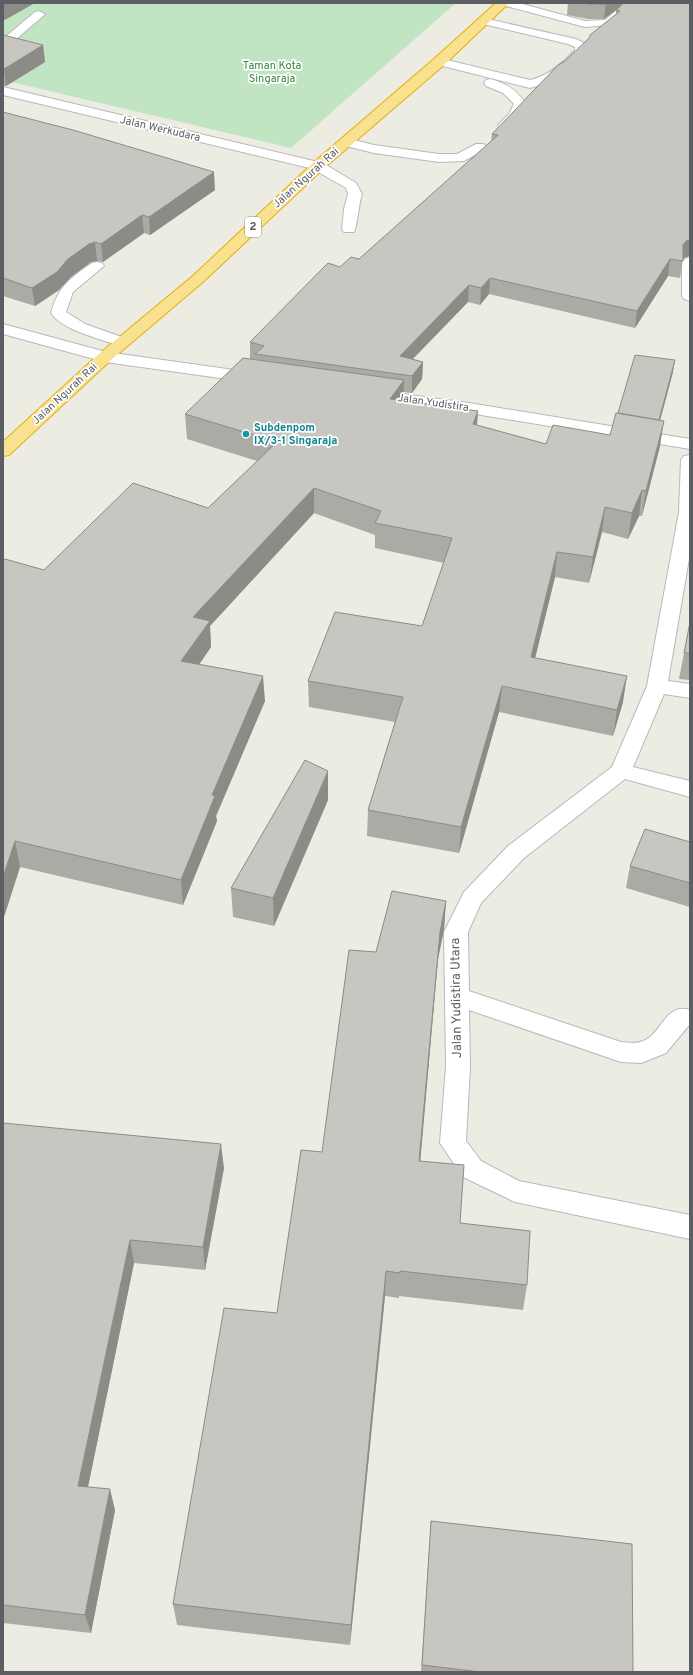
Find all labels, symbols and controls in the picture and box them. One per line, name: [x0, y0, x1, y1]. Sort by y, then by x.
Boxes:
park label: Taman Kota Singaraja: [243, 59, 301, 86]
street label: Jalan Werkudara: [118, 113, 202, 145]
street label: Jalan Ngurah Rai: [270, 145, 342, 211]
road number: 2: [245, 217, 261, 237]
street label: Jalan Ngurah Rai: [29, 360, 101, 428]
street label: Jalan Yudistira: [396, 391, 470, 415]
place label: Subdenpom IX/3-1 Singaraja: [254, 421, 337, 448]
marker: Subdenpom IX/3-1 Singaraja: [241, 429, 251, 439]
street label: Jalan Yudistira Utara: [448, 938, 466, 1058]

